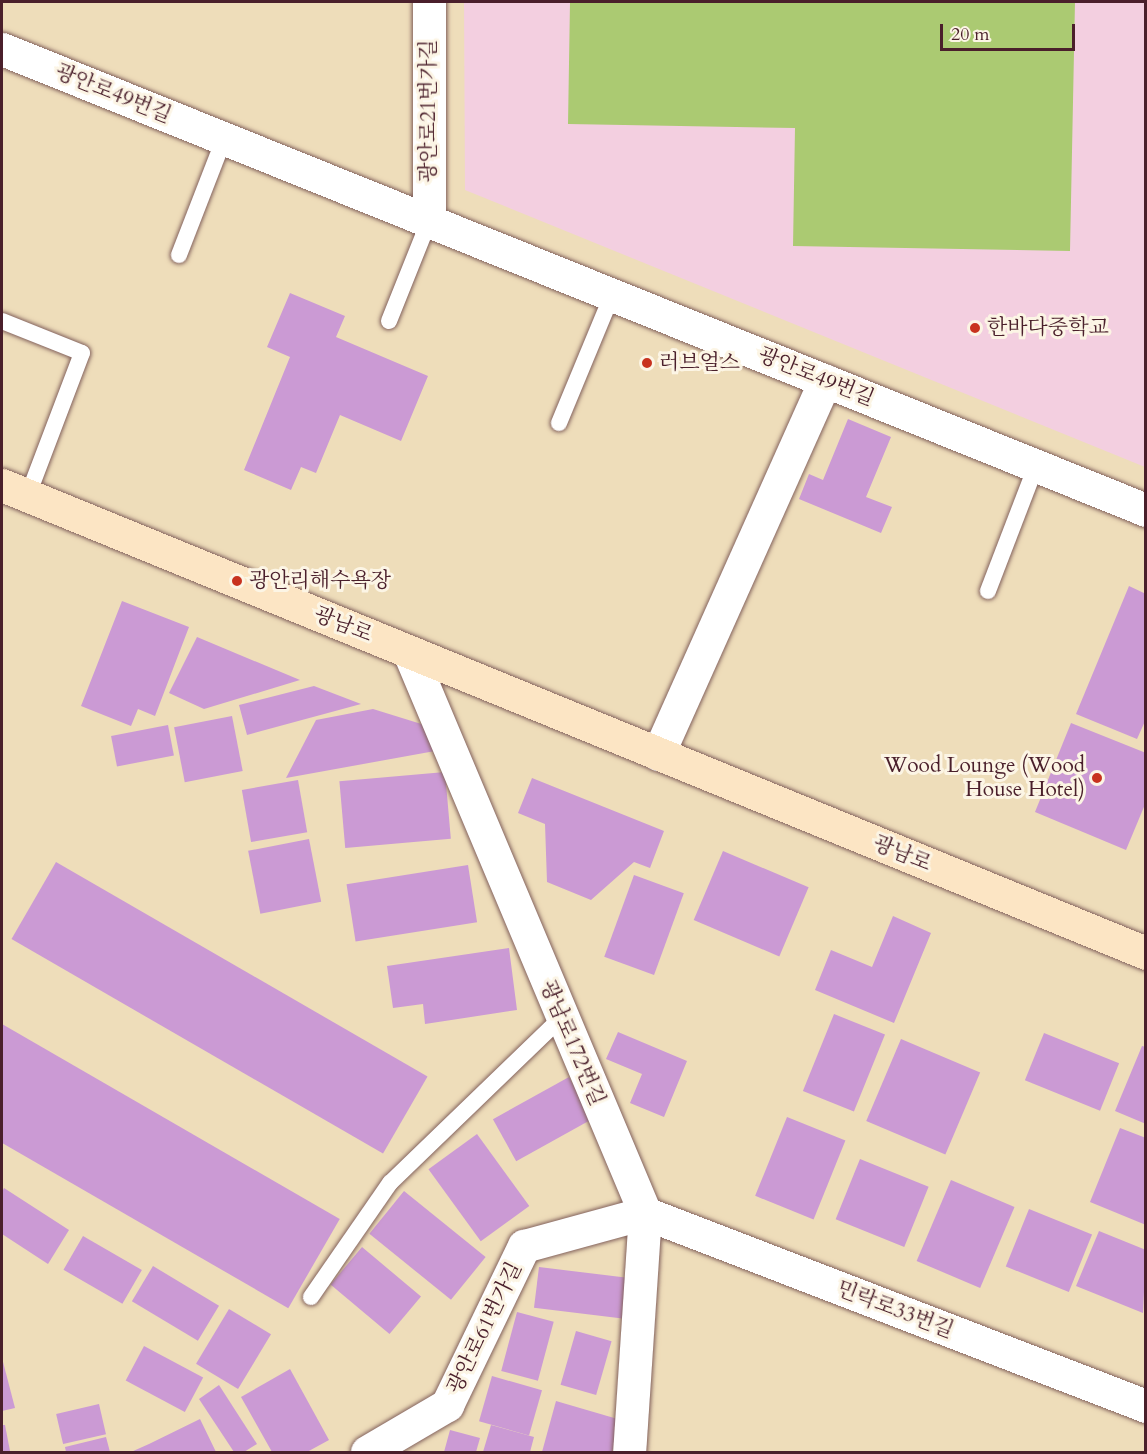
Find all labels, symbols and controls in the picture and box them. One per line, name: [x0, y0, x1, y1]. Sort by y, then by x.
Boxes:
scale bar: [943, 12, 1078, 50]
text: 20 m: [951, 22, 990, 47]
street label: 광안로21번가길: [416, 39, 442, 183]
street label: 광안로49번길: [51, 59, 175, 129]
place label: 한바다중학교: [987, 315, 1109, 341]
marker: 한바다중학교: [968, 321, 982, 335]
street label: 광안로49번길: [754, 342, 878, 412]
place label: 러브얼스: [659, 350, 740, 376]
marker: 러브얼스: [640, 356, 654, 370]
place label: 광안리해수욕장: [249, 568, 391, 594]
marker: 광안리해수욕장: [230, 574, 244, 588]
street label: 광남로: [310, 602, 376, 648]
place label: Wood Lounge (Wood House Hotel): [884, 753, 1085, 803]
marker: Wood Lounge (Wood House Hotel): [1090, 771, 1104, 785]
street label: 광남로: [869, 831, 935, 877]
street label: 광남로172번길: [534, 977, 610, 1109]
street label: 광안로61번가길: [442, 1258, 528, 1398]
street label: 민락로33번길: [833, 1276, 957, 1344]

